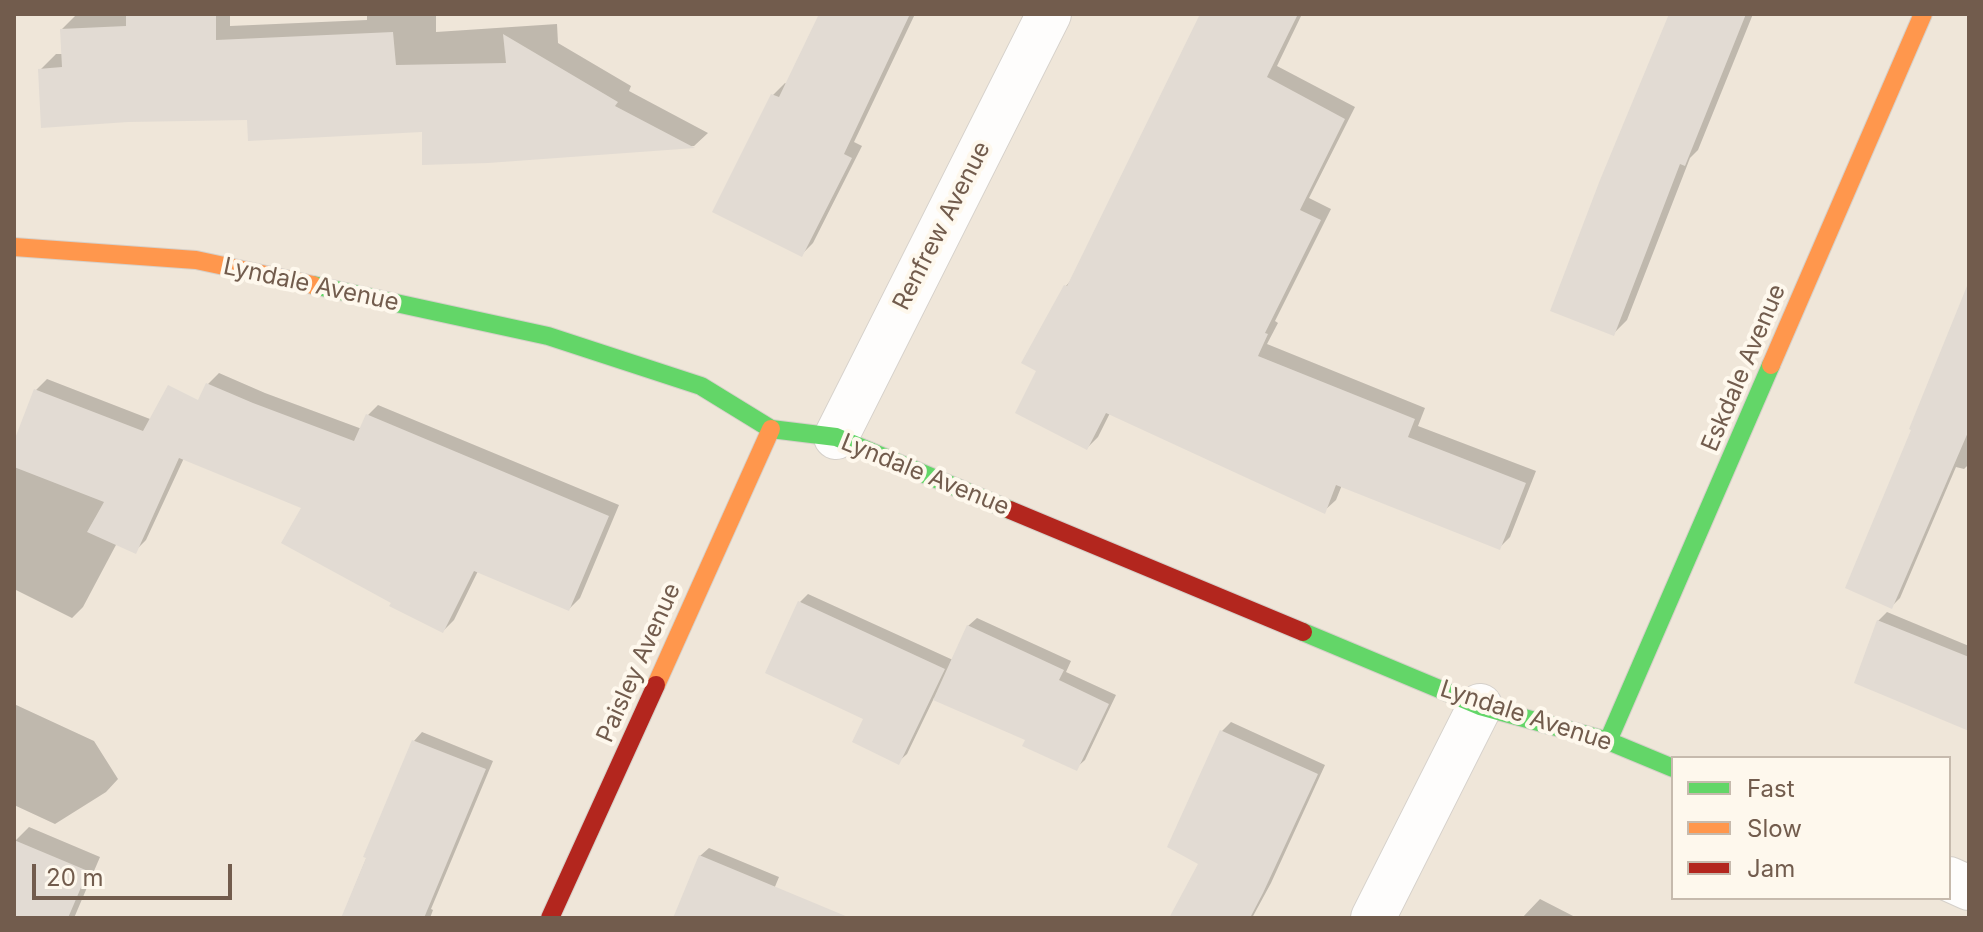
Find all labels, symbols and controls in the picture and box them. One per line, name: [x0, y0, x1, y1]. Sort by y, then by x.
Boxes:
street label: Renfrew Avenue: [887, 137, 997, 315]
street label: Lyndale Avenue: [221, 252, 401, 318]
street label: Eskdale Avenue: [1696, 280, 1792, 456]
street label: Lyndale Avenue: [837, 428, 1013, 522]
street label: Paisley Avenue: [591, 579, 687, 747]
street label: Lyndale Avenue: [1437, 675, 1615, 757]
legend: [1671, 756, 1951, 900]
text: Fast: [1747, 774, 1795, 803]
text: Slow: [1747, 814, 1802, 843]
scale bar: [36, 848, 236, 898]
text: Jam: [1747, 854, 1795, 883]
text: 20 m: [46, 863, 104, 892]

